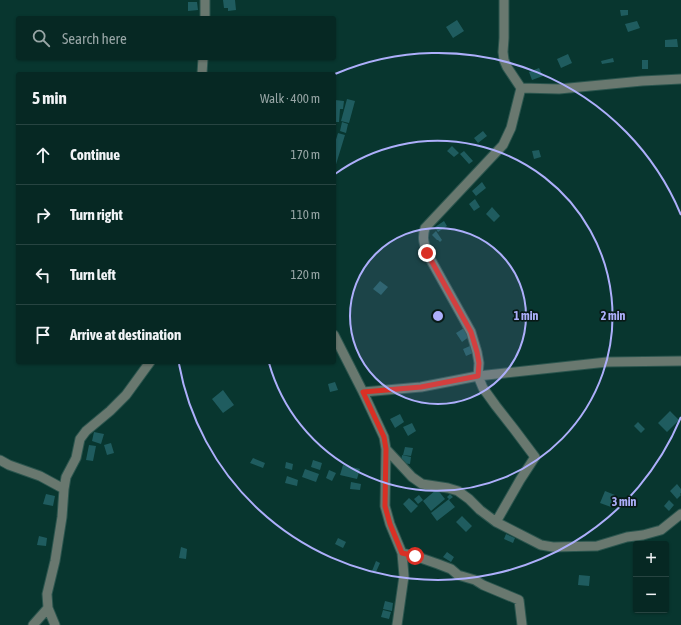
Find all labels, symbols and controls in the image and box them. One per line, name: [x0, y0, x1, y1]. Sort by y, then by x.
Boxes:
search box: [16, 16, 336, 60]
icon: search: [30, 27, 52, 49]
text: Search here: [62, 30, 127, 47]
text: 5 min: [32, 88, 67, 108]
text: Walk · 400 m: [260, 91, 320, 106]
icon: ahead: [32, 144, 54, 166]
text: Continue: [70, 146, 120, 163]
text: 170 m: [291, 147, 320, 162]
icon: right: [32, 204, 54, 226]
text: Turn right: [70, 206, 123, 223]
text: 110 m: [291, 207, 320, 222]
route end: [418, 244, 436, 262]
icon: left: [32, 264, 54, 286]
text: Turn left: [70, 266, 116, 283]
text: 120 m: [291, 267, 320, 282]
centre of rings: [431, 309, 445, 323]
text: 1 min: [514, 309, 538, 323]
text: 2 min: [601, 309, 625, 323]
icon: arrive: [32, 324, 54, 346]
text: Arrive at destination: [70, 326, 181, 343]
text: 3 min: [612, 495, 636, 509]
map controls: [633, 541, 669, 613]
button: +: [633, 541, 669, 577]
route start: [406, 547, 424, 565]
button: −: [633, 577, 669, 613]

